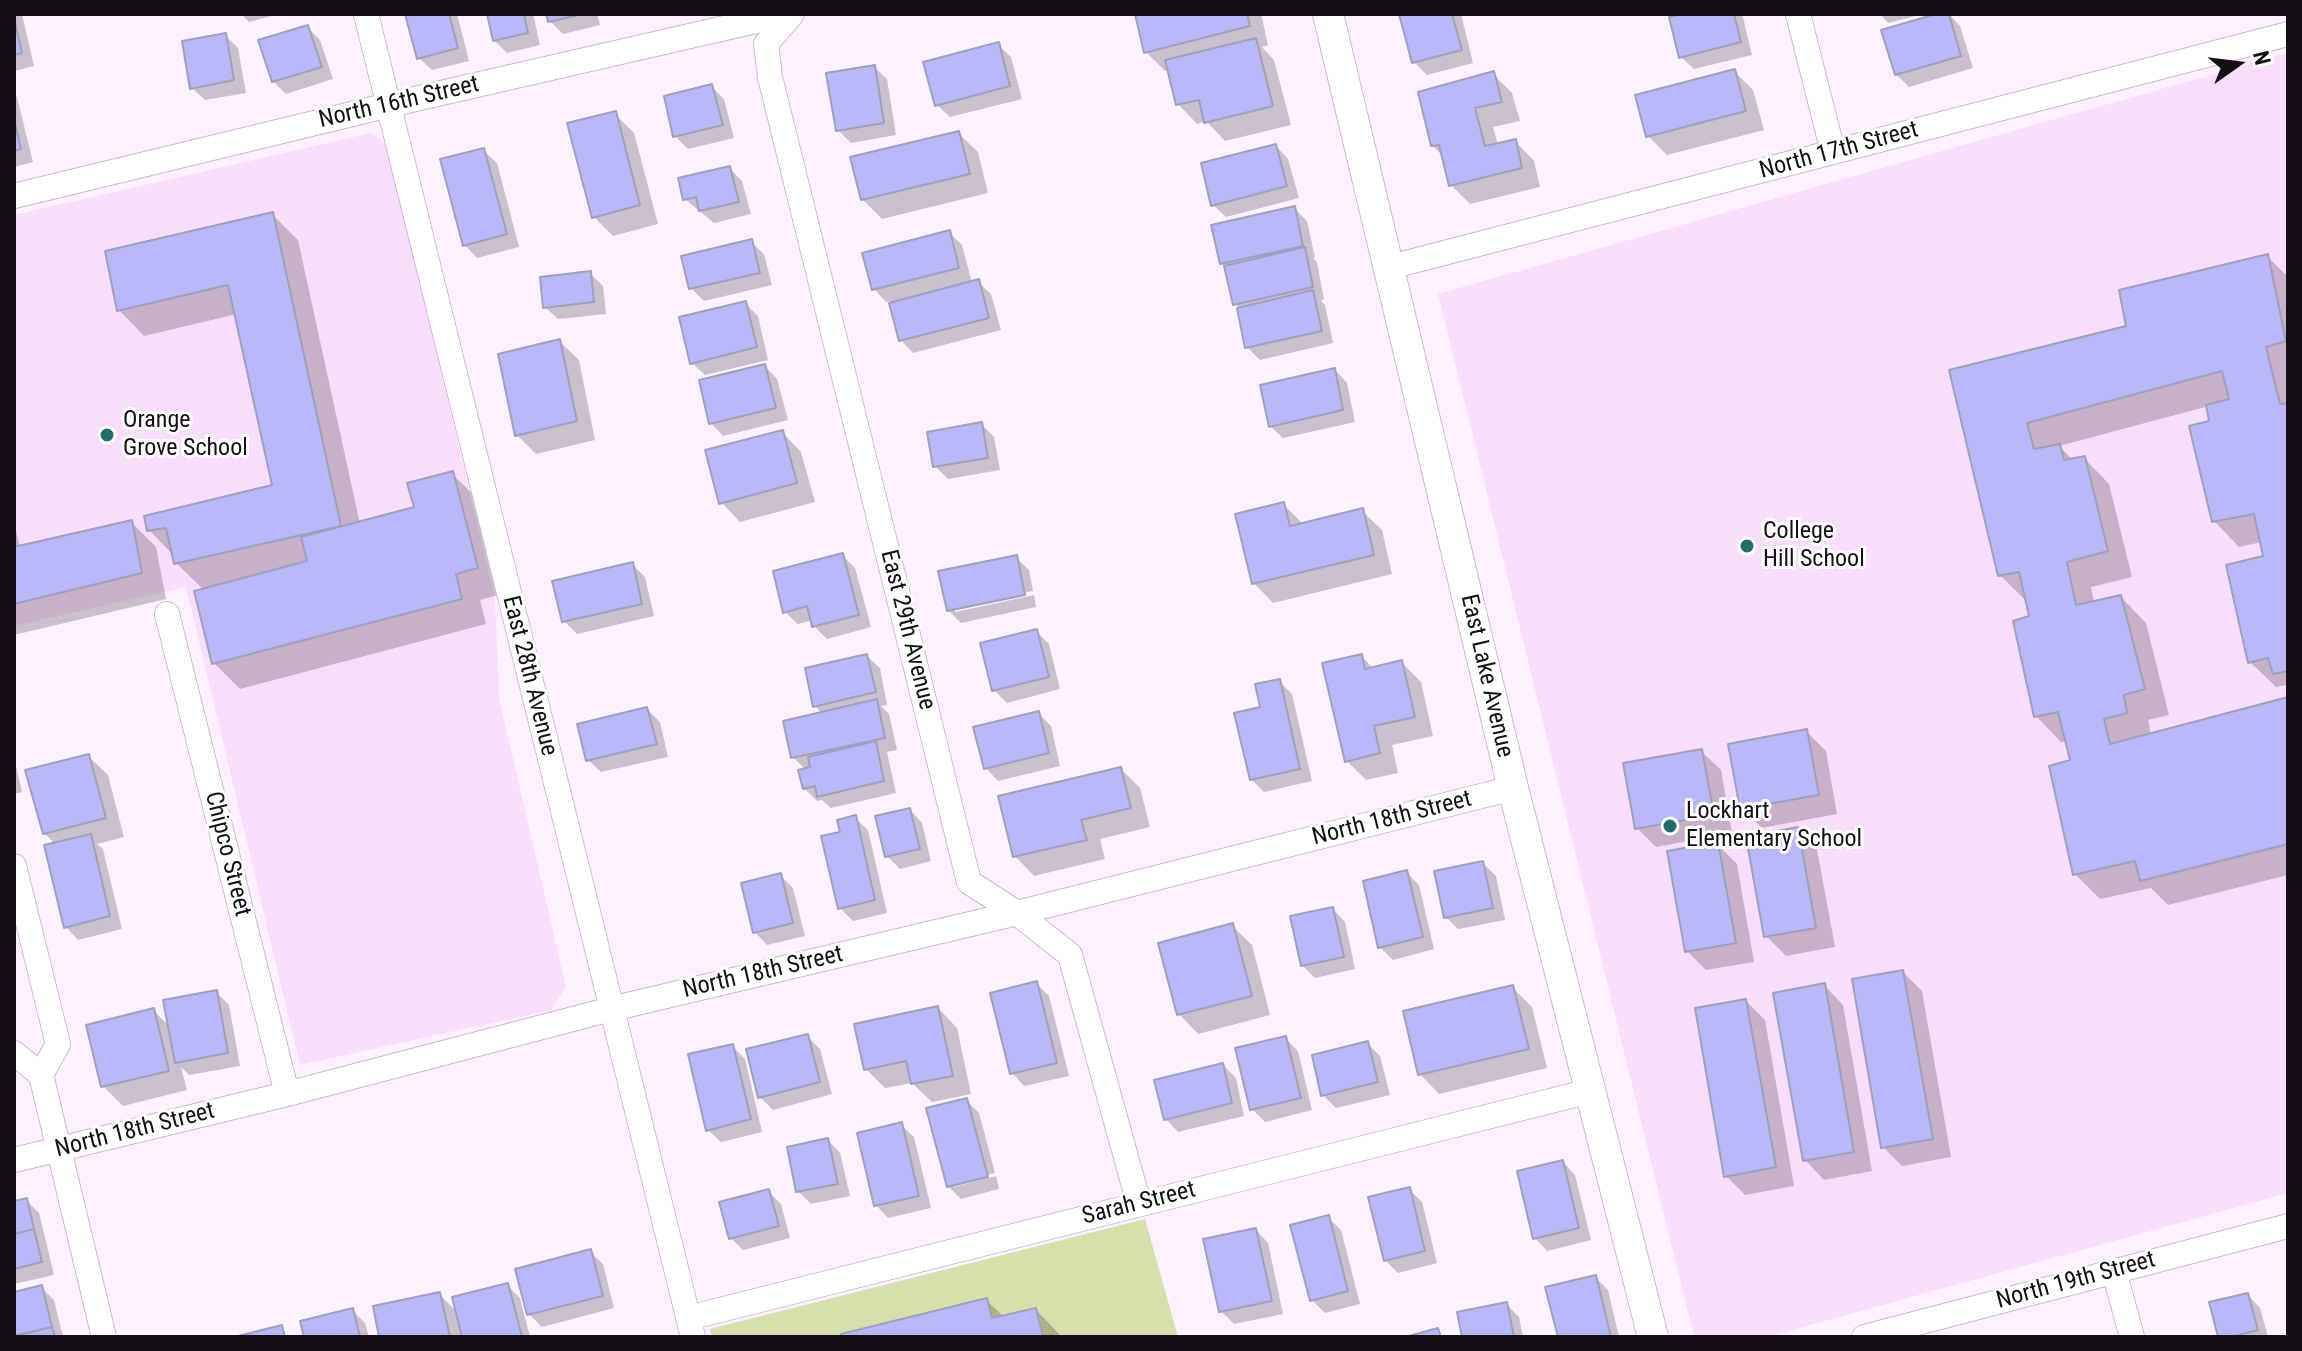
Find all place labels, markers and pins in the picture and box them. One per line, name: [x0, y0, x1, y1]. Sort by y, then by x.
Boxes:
place label: Orange Grove School: [123, 407, 248, 463]
marker: Orange Grove School: [98, 426, 116, 444]
place label: College Hill School: [1763, 518, 1865, 574]
marker: College Hill School: [1738, 537, 1756, 555]
place label: Lockhart Elementary School: [1686, 798, 1862, 854]
marker: Lockhart Elementary School: [1661, 817, 1679, 835]

